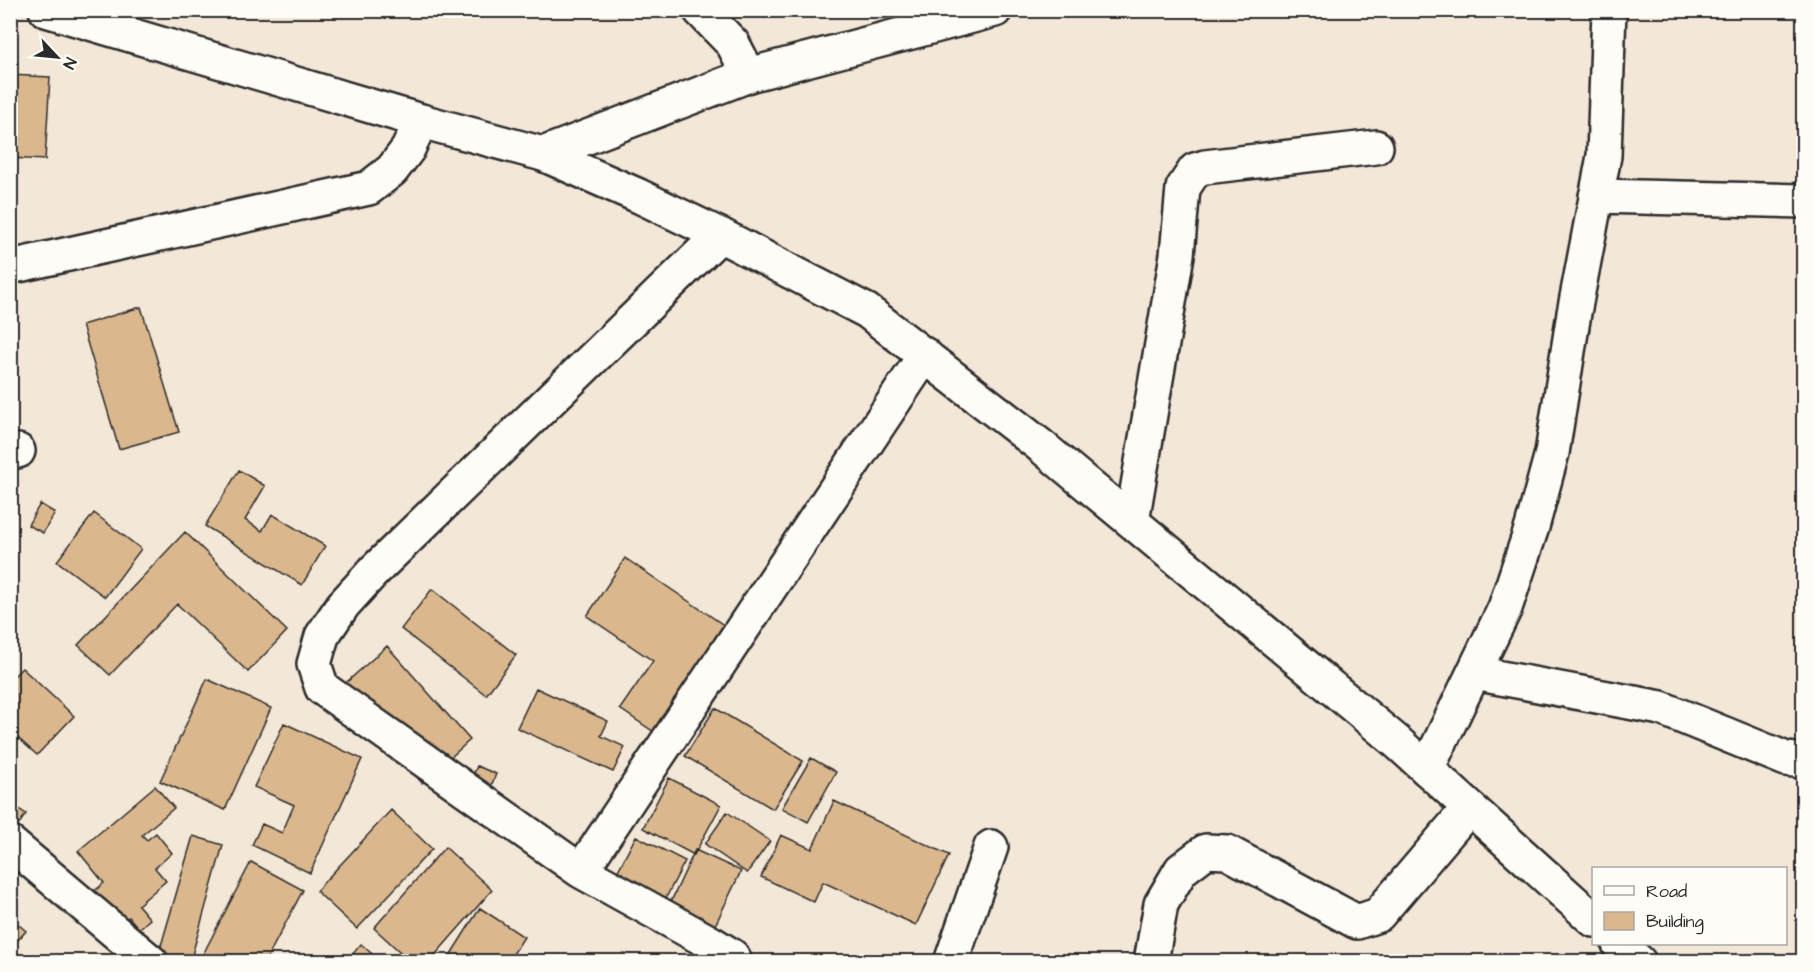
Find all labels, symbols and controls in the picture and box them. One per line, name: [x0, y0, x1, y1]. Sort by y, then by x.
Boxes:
north arrow: [27, 27, 87, 87]
text: N: [57, 54, 82, 72]
legend: [1592, 867, 1787, 945]
text: Road: [1646, 879, 1687, 904]
text: Building: [1646, 909, 1704, 935]

